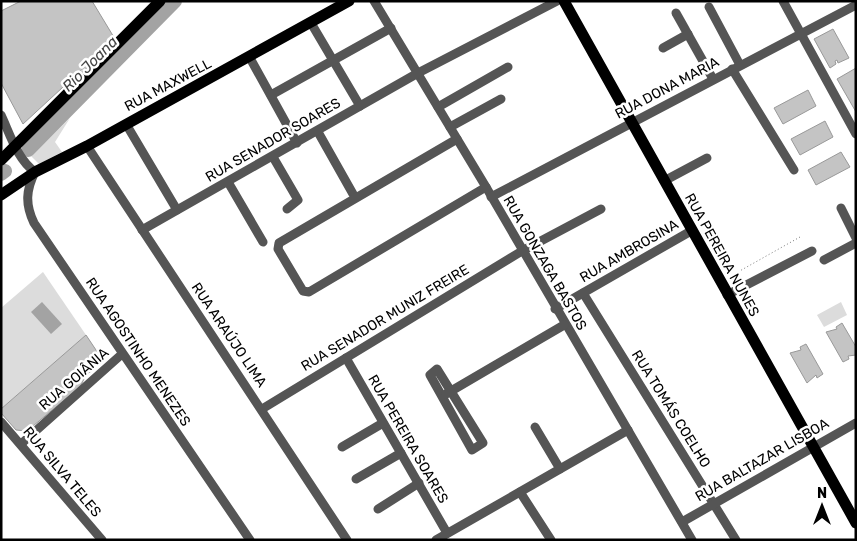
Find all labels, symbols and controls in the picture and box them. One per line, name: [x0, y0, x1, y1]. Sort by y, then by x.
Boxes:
water label: Rio Joana: [59, 33, 121, 95]
street label: RUA DONA MARIA: [612, 53, 722, 123]
street label: RUA MAXWELL: [122, 55, 214, 115]
street label: RUA SENADOR SOARES: [202, 94, 344, 186]
street label: RUA PEREIRA NUNES: [681, 190, 763, 320]
street label: RUA GONZAGA BASTOS: [500, 193, 591, 334]
street label: RUA AMBROSINA: [577, 216, 682, 286]
street label: RUA SENADOR MUNIZ FREIRE: [298, 261, 472, 375]
street label: RUA AGOSTINHO MENEZES: [82, 274, 194, 430]
street label: RUA ARAÚJO LIMA: [188, 279, 271, 391]
street label: RUA GOIÂNIA: [35, 343, 113, 414]
street label: RUA TOMÁS COELHO: [628, 347, 715, 471]
street label: RUA PEREIRA SOARES: [364, 372, 452, 507]
street label: RUA BALTAZAR LISBOA: [692, 414, 832, 505]
street label: RUA SILVA TELES: [19, 423, 105, 521]
north arrow: [797, 481, 847, 531]
text: N: [817, 485, 827, 502]

